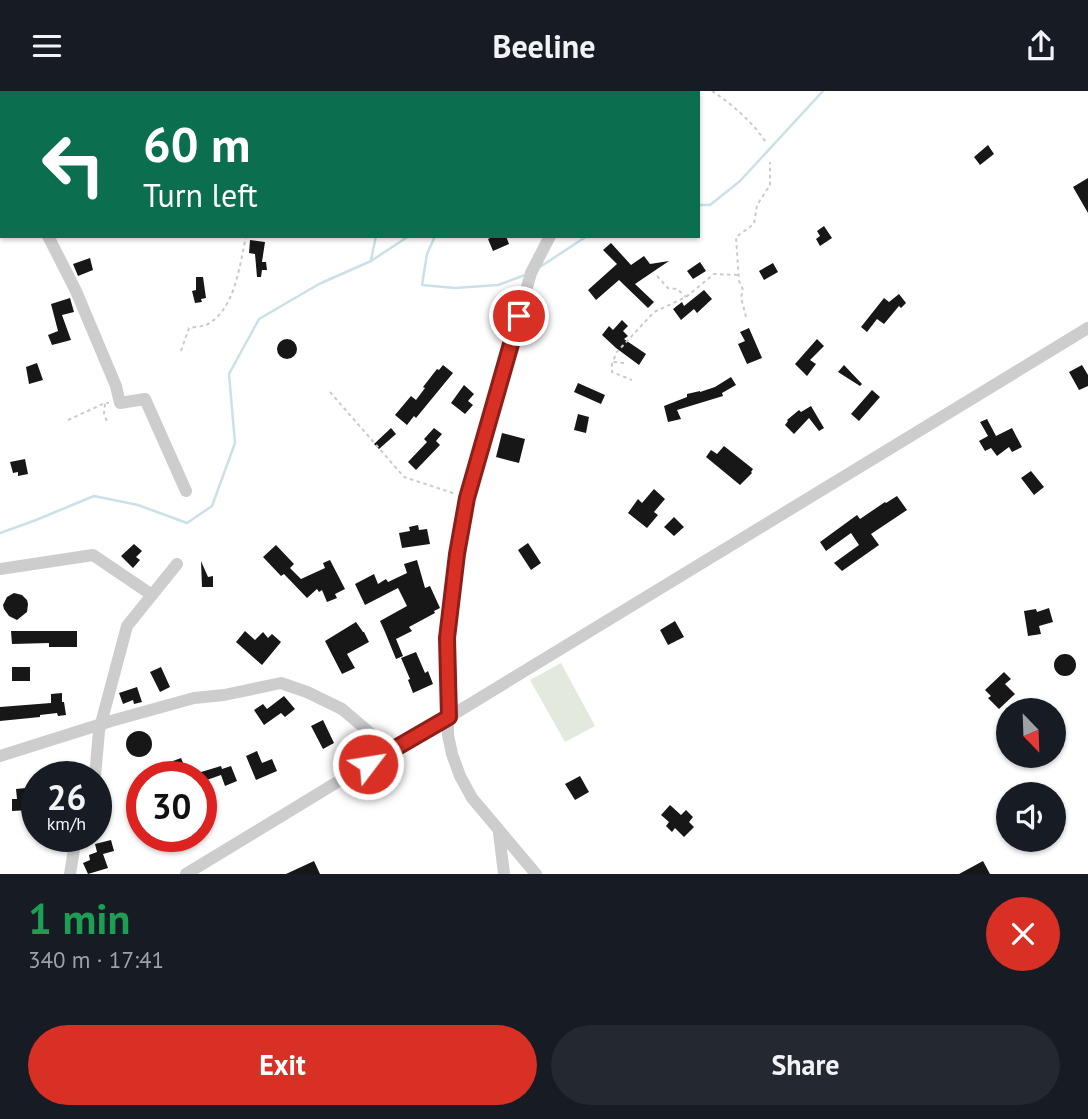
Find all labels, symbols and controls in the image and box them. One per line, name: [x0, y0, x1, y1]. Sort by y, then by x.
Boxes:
text: Beeline: [493, 25, 595, 67]
icon: menu: [28, 27, 66, 65]
icon: share: [1022, 27, 1060, 65]
text: 60 m: [143, 112, 250, 176]
icon: left: [28, 119, 119, 210]
text: Turn left: [143, 174, 258, 216]
pin: [489, 286, 549, 346]
icon: arrive: [500, 297, 538, 335]
north arrow: [996, 698, 1066, 768]
map controls: [996, 698, 1066, 852]
position arrow: [331, 727, 405, 801]
speed limit sign: 30: [126, 761, 217, 852]
text: 26: [47, 774, 86, 820]
button: sound: [996, 782, 1066, 852]
text: km/h: [47, 812, 86, 835]
text: 1 min: [28, 891, 130, 946]
button: close: [986, 897, 1060, 971]
text: 340 m · 17:41: [28, 945, 164, 974]
button: Exit: [28, 1025, 537, 1105]
button: Share: [551, 1025, 1060, 1105]

